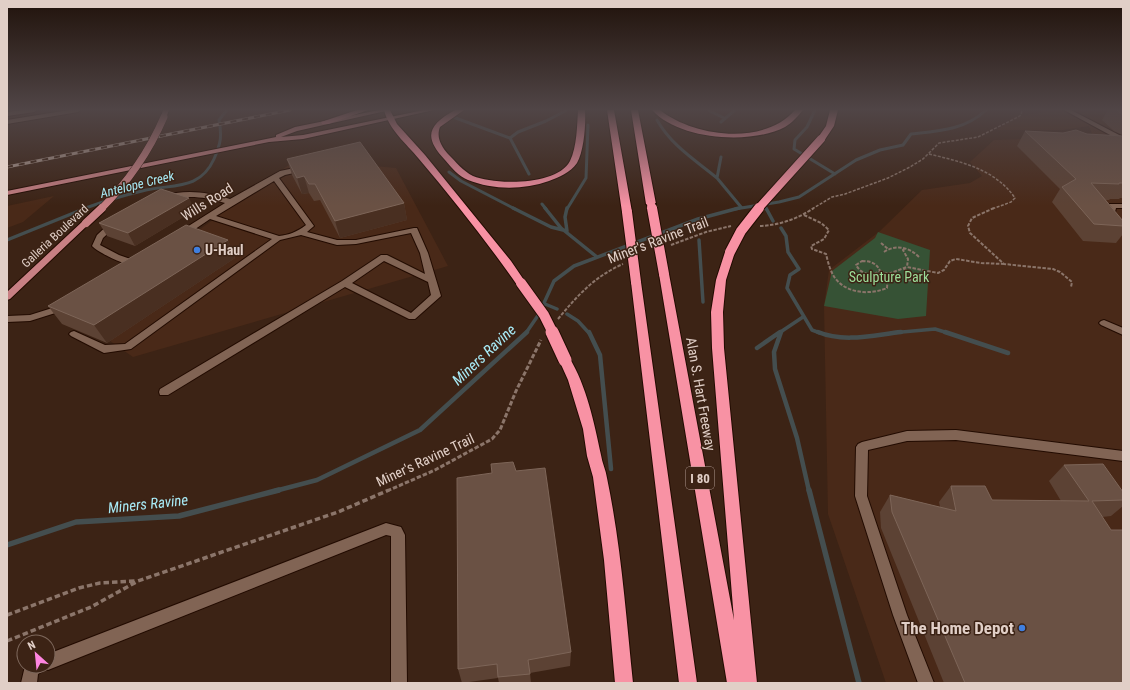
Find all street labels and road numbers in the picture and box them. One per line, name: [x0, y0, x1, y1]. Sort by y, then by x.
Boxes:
street label: Wills Road: [178, 180, 236, 224]
street label: Galleria Boulevard: [19, 202, 91, 270]
street label: Miner's Ravine Trail: [605, 213, 711, 267]
street label: Alan S. Hart Freeway: [683, 336, 719, 452]
street label: Miner's Ravine Trail: [373, 430, 477, 490]
road number: I 80: [686, 467, 714, 489]

